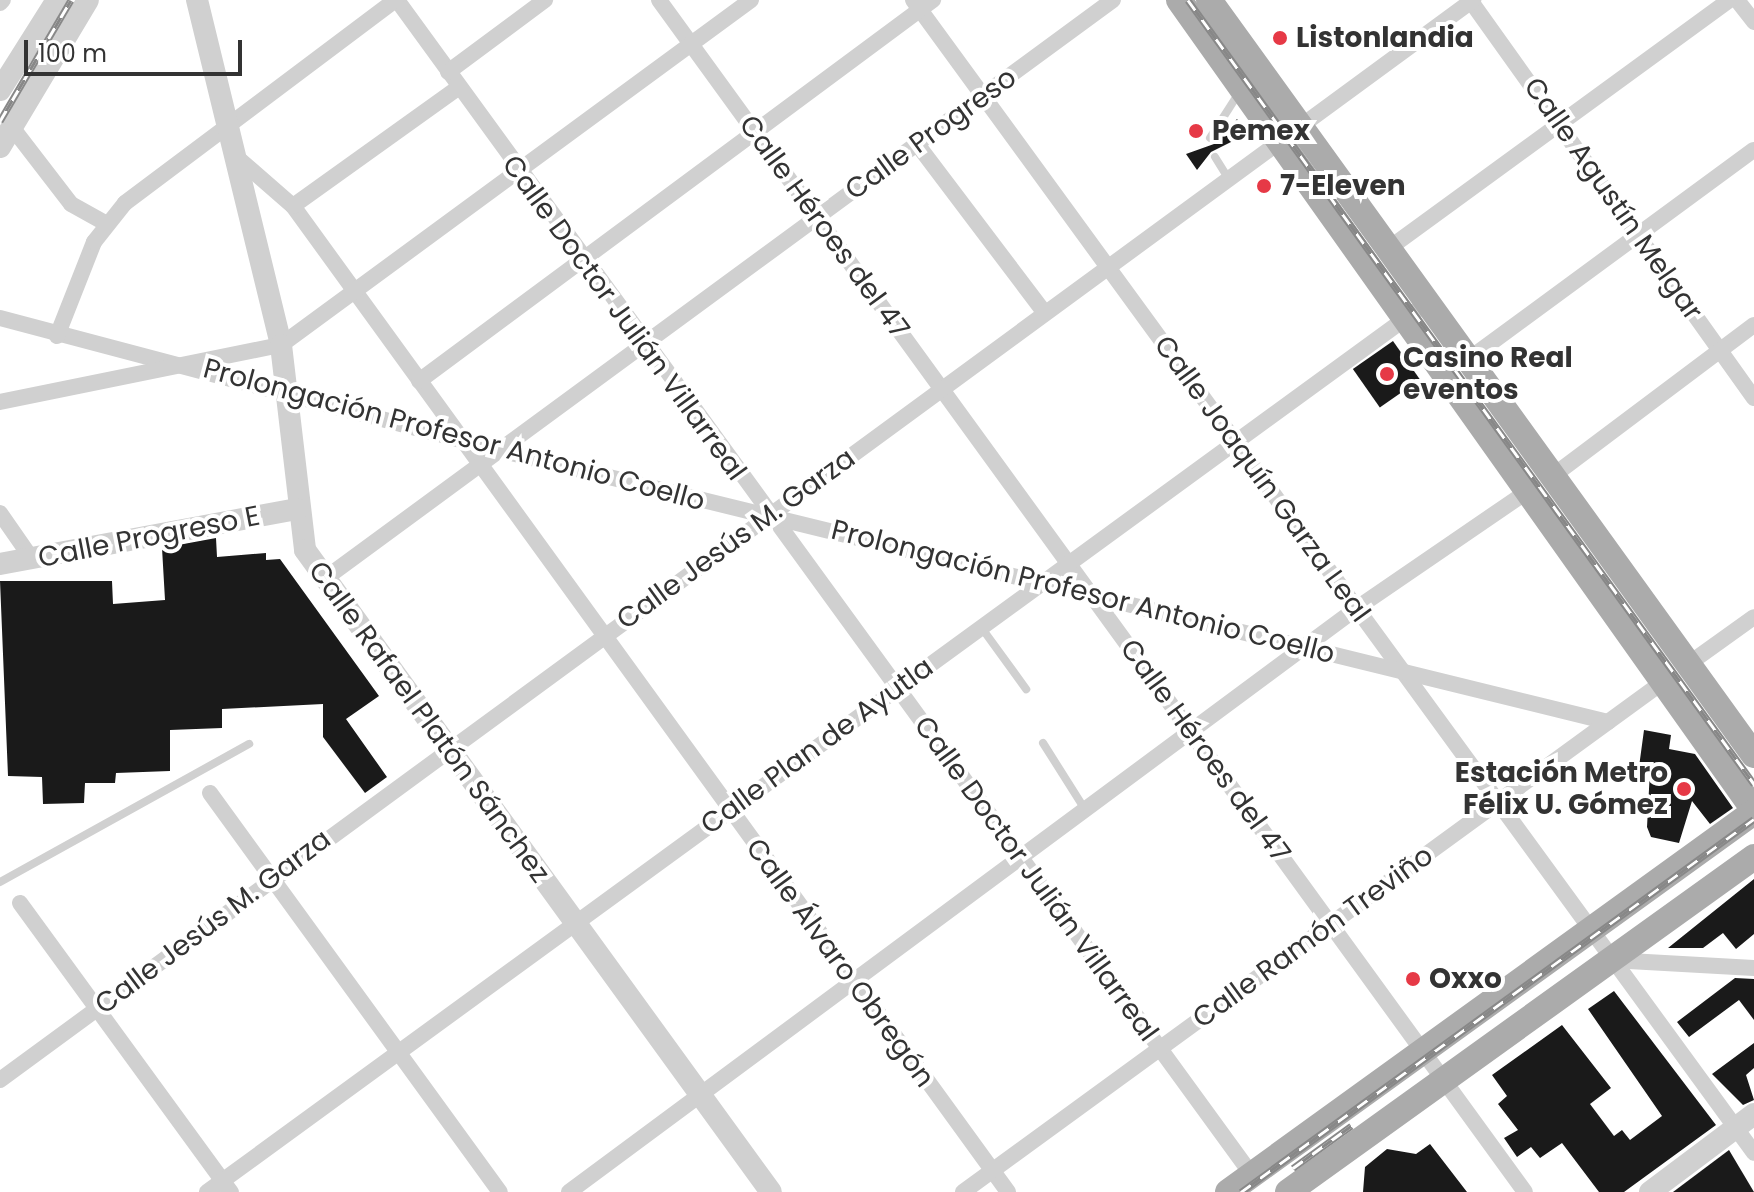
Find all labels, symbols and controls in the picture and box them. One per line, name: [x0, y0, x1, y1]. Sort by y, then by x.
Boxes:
place label: Listonlandia: [1296, 21, 1474, 55]
scale bar: [28, 24, 246, 74]
marker: Listonlandia: [1271, 29, 1289, 47]
text: 100 m: [38, 37, 107, 70]
street label: Calle Progreso: [839, 61, 1023, 207]
street label: Calle Agustín Melgar: [1516, 71, 1710, 327]
street label: Calle Héroes del 47: [732, 109, 916, 345]
place label: Pemex: [1212, 114, 1310, 148]
marker: Pemex: [1187, 122, 1205, 140]
street label: Calle Doctor Julián Villarreal: [495, 149, 753, 487]
place label: 7-Eleven: [1280, 169, 1406, 203]
marker: 7-Eleven: [1255, 177, 1273, 195]
street label: Calle Joaquín Garza Leal: [1147, 329, 1377, 629]
place label: Casino Real eventos: [1403, 341, 1573, 407]
street label: Prolongación Profesor Antonio Coello: [200, 352, 708, 518]
marker: Casino Real eventos: [1378, 365, 1396, 383]
street label: Calle Jesús M. Garza: [610, 441, 862, 637]
street label: Calle Progreso E: [35, 499, 263, 575]
street label: Prolongación Profesor Antonio Coello: [828, 513, 1338, 671]
street label: Calle Rafael Platón Sánchez: [301, 555, 557, 889]
street label: Calle Héroes del 47: [1113, 633, 1297, 869]
street label: Calle Plan de Ayutla: [694, 650, 940, 842]
street label: Calle Doctor Julián Villarreal: [907, 710, 1165, 1048]
place label: Estación Metro Félix U. Gómez: [1455, 756, 1668, 822]
marker: Estación Metro Félix U. Gómez: [1675, 780, 1693, 798]
street label: Calle Jesús M. Garza: [89, 822, 337, 1022]
street label: Calle Álvaro Obregón: [739, 832, 941, 1094]
street label: Calle Ramón Treviño: [1186, 839, 1440, 1035]
place label: Oxxo: [1429, 962, 1502, 996]
marker: Oxxo: [1404, 970, 1422, 988]

